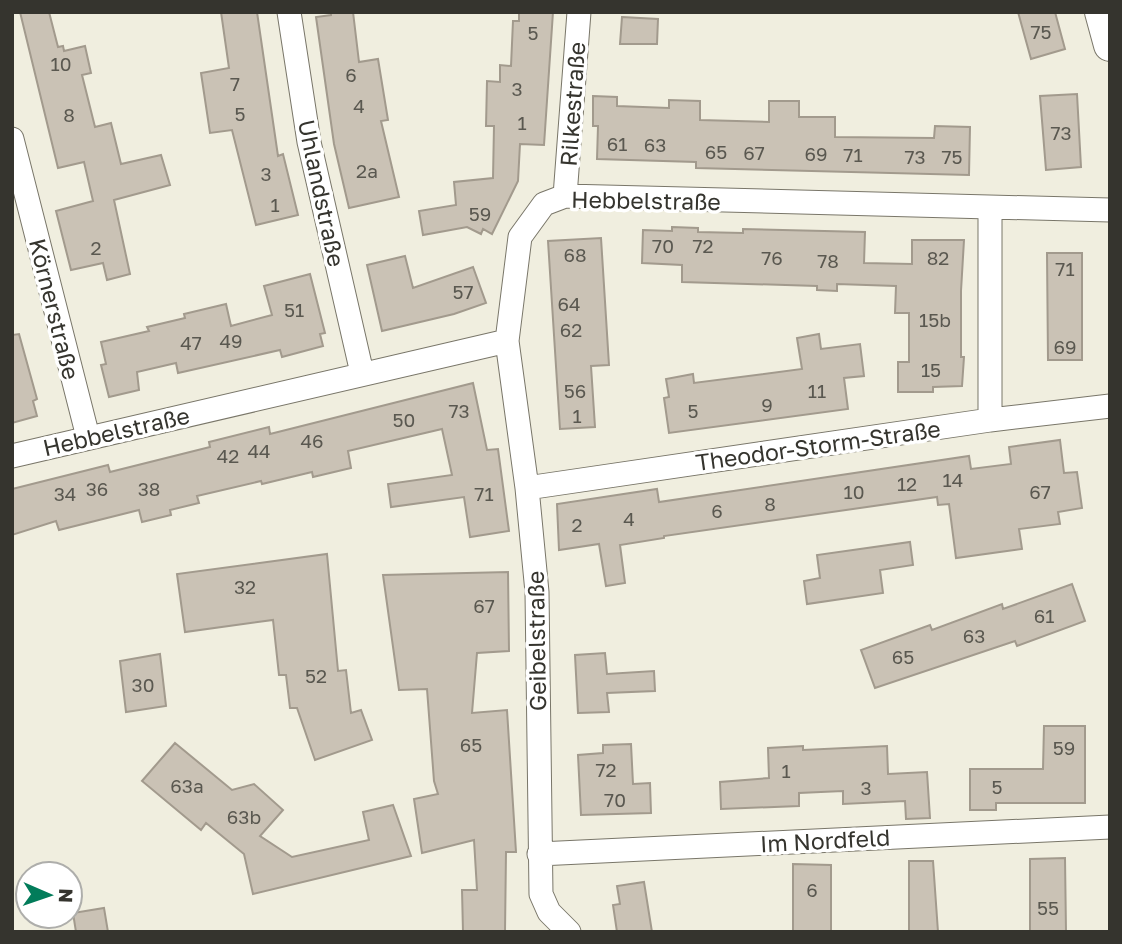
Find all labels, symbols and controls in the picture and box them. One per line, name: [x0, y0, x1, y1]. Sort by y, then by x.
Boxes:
house number: 75: [1030, 20, 1052, 43]
house number: 5: [527, 21, 539, 44]
street label: Rilkestraße: [554, 41, 590, 167]
house number: 10: [51, 52, 72, 75]
house number: 6: [345, 63, 357, 86]
house number: 7: [230, 72, 240, 95]
house number: 3: [511, 77, 523, 100]
house number: 4: [353, 94, 365, 117]
house number: 5: [234, 102, 246, 125]
house number: 8: [63, 103, 75, 126]
house number: 1: [517, 111, 527, 134]
street label: Uhlandstraße: [293, 117, 351, 269]
house number: 73: [1050, 121, 1072, 144]
house number: 61: [607, 132, 627, 155]
house number: 63: [644, 133, 666, 156]
house number: 65: [705, 140, 727, 163]
house number: 67: [743, 141, 765, 164]
house number: 69: [805, 142, 828, 165]
house number: 71: [843, 143, 863, 166]
house number: 73: [904, 145, 926, 168]
house number: 75: [941, 145, 963, 168]
house number: 2a: [356, 159, 378, 182]
house number: 3: [260, 162, 272, 185]
street label: Hebbelstraße: [571, 185, 721, 215]
house number: 1: [270, 193, 280, 216]
house number: 59: [469, 202, 491, 225]
house number: 70: [652, 234, 674, 257]
house number: 72: [692, 234, 714, 257]
street label: Körnerstraße: [24, 236, 86, 382]
house number: 2: [90, 236, 102, 259]
house number: 68: [563, 243, 587, 266]
house number: 76: [761, 246, 783, 269]
house number: 82: [927, 246, 949, 269]
house number: 78: [817, 249, 839, 272]
house number: 71: [1055, 257, 1075, 280]
house number: 57: [452, 280, 474, 303]
house number: 64: [557, 292, 581, 315]
house number: 51: [284, 298, 304, 321]
house number: 15b: [919, 308, 951, 331]
house number: 62: [560, 318, 582, 341]
house number: 49: [219, 329, 243, 352]
house number: 47: [180, 331, 202, 354]
house number: 69: [1054, 335, 1077, 358]
house number: 15: [921, 358, 941, 381]
house number: 56: [564, 379, 586, 402]
house number: 11: [808, 379, 826, 402]
house number: 9: [761, 393, 773, 416]
house number: 73: [448, 399, 470, 422]
house number: 5: [687, 399, 699, 422]
street label: Hebbelstraße: [40, 401, 192, 461]
house number: 1: [572, 404, 582, 427]
house number: 50: [393, 408, 415, 431]
street label: Theodor-Storm-Straße: [694, 414, 942, 476]
house number: 46: [300, 429, 324, 452]
house number: 44: [247, 439, 271, 462]
house number: 42: [217, 444, 239, 467]
house number: 14: [943, 468, 963, 491]
house number: 12: [897, 472, 917, 495]
house number: 36: [86, 477, 108, 500]
house number: 38: [138, 477, 160, 500]
house number: 10: [844, 480, 865, 503]
house number: 67: [1029, 480, 1051, 503]
house number: 34: [54, 482, 76, 505]
house number: 71: [474, 482, 494, 505]
house number: 8: [764, 492, 776, 515]
house number: 6: [711, 499, 723, 522]
house number: 4: [623, 507, 635, 530]
house number: 2: [571, 513, 583, 536]
street label: Geibelstraße: [521, 571, 551, 711]
house number: 32: [234, 575, 256, 598]
house number: 67: [473, 594, 495, 617]
house number: 61: [1034, 604, 1054, 627]
house number: 63: [963, 624, 985, 647]
house number: 65: [892, 645, 914, 668]
house number: 52: [305, 664, 327, 687]
house number: 30: [132, 673, 154, 696]
house number: 65: [460, 733, 482, 756]
house number: 59: [1053, 736, 1075, 759]
house number: 72: [595, 758, 617, 781]
house number: 1: [781, 759, 791, 782]
house number: 63a: [170, 774, 204, 797]
house number: 5: [991, 775, 1003, 798]
house number: 3: [860, 776, 872, 799]
house number: 70: [604, 788, 626, 811]
house number: 63b: [227, 805, 261, 828]
street label: Im Nordfeld: [759, 823, 891, 857]
north arrow: [14, 860, 84, 930]
house number: 6: [806, 878, 818, 901]
text: N: [55, 888, 78, 903]
house number: 55: [1037, 896, 1059, 919]

